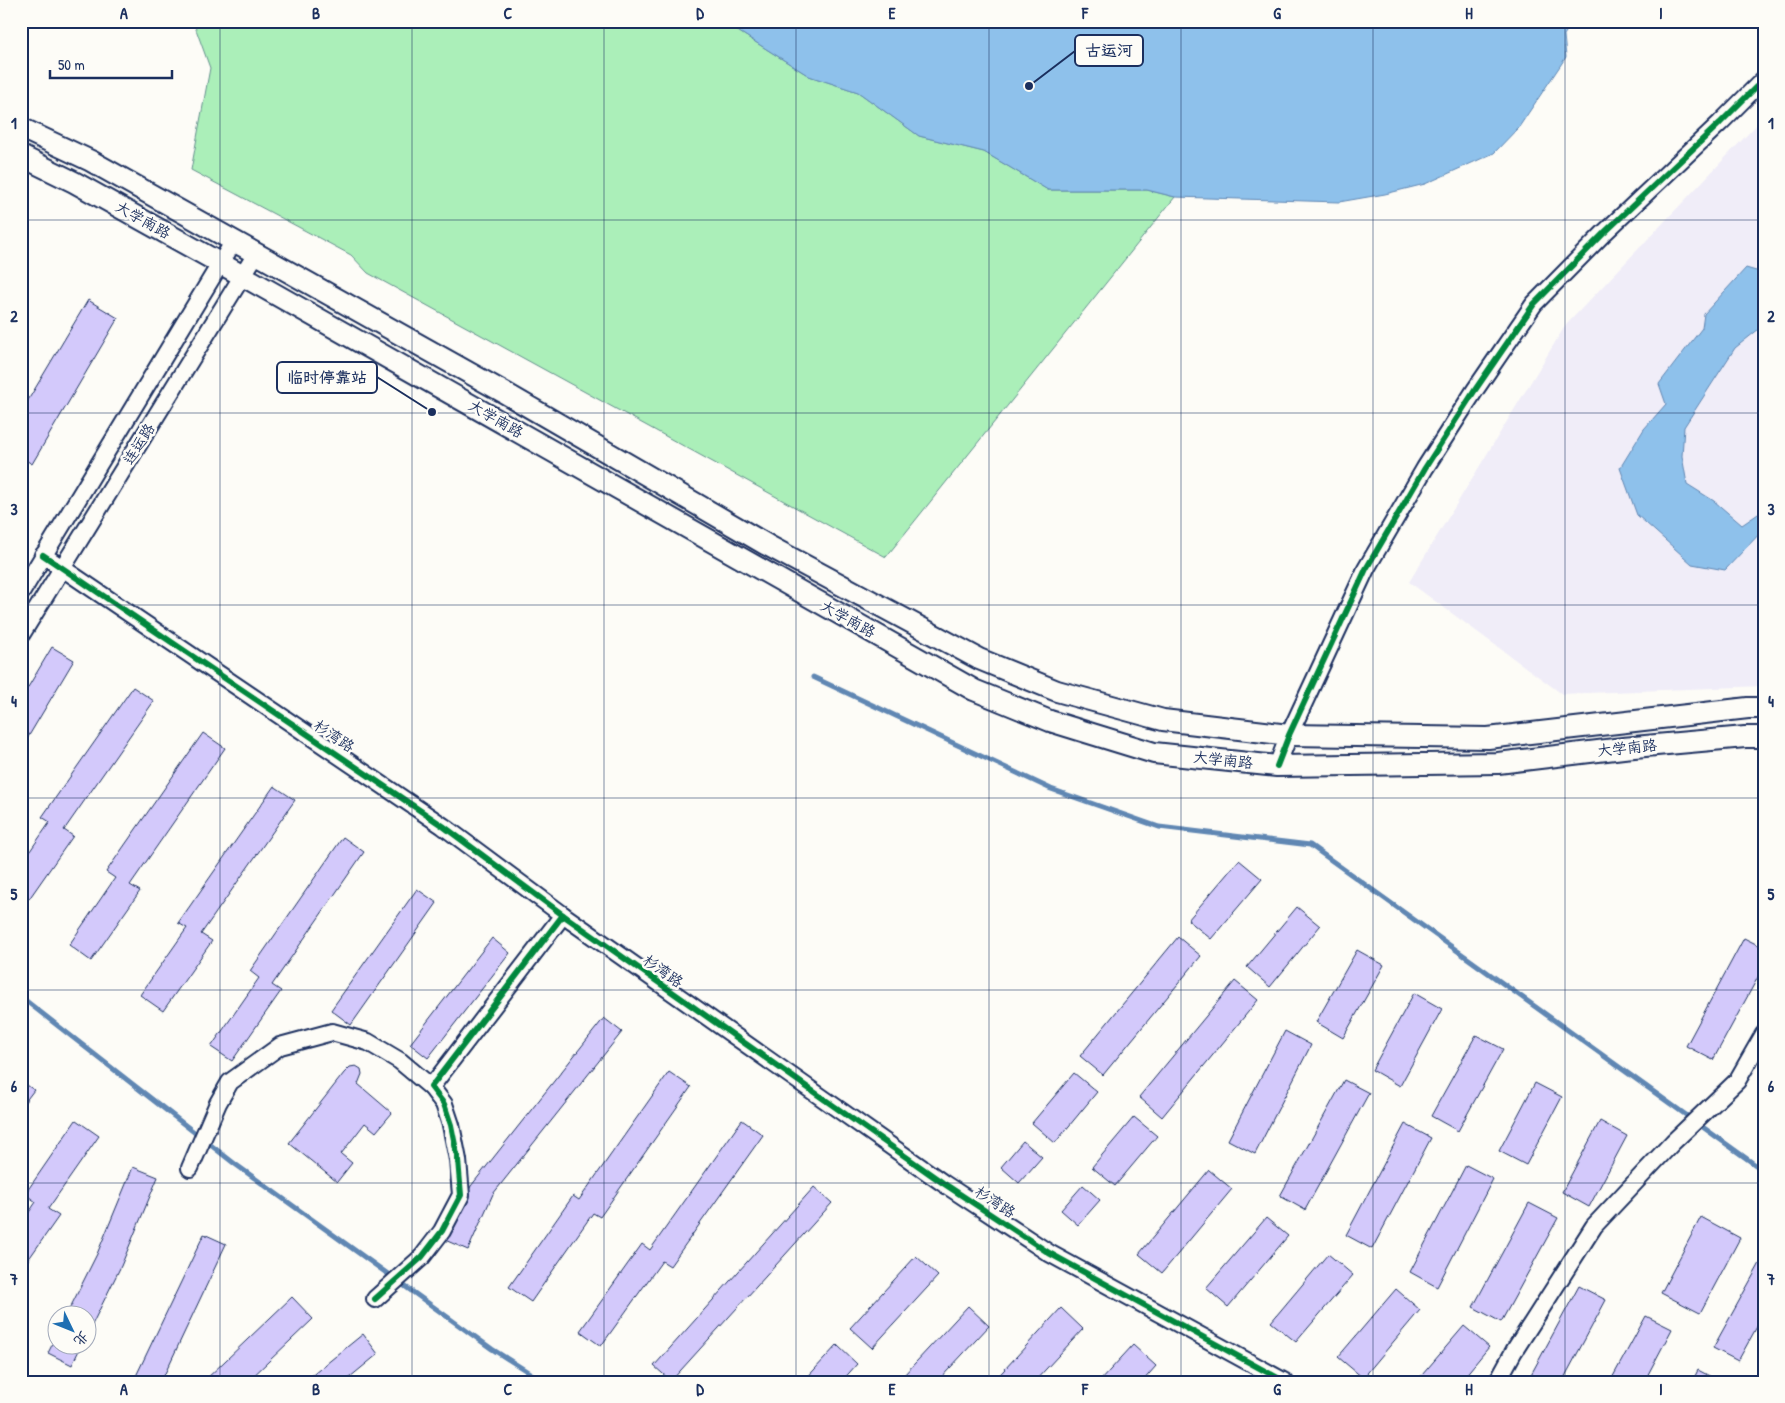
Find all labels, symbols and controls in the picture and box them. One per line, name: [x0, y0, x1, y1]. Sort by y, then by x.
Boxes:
text: A: [120, 2, 128, 24]
text: B: [312, 2, 320, 24]
text: C: [504, 2, 513, 24]
text: D: [696, 2, 704, 24]
text: E: [888, 2, 896, 24]
text: F: [1081, 2, 1089, 24]
text: G: [1273, 2, 1281, 24]
text: H: [1465, 2, 1473, 24]
text: I: [1659, 2, 1663, 24]
callout: 古运河: [1075, 35, 1143, 66]
text: 古运河: [1085, 39, 1133, 61]
scale bar: [50, 48, 172, 80]
text: 50 m: [58, 54, 85, 75]
text: 1: [11, 112, 17, 134]
text: 1: [1768, 112, 1774, 134]
street label: 大学南路: [112, 196, 175, 243]
text: 2: [10, 305, 18, 327]
text: 2: [1767, 305, 1775, 327]
callout: 临时停靠站: [277, 362, 377, 393]
text: 临时停靠站: [287, 366, 367, 388]
street label: 大学南路: [465, 394, 527, 443]
street label: 连运路: [118, 419, 159, 468]
text: 3: [10, 498, 18, 520]
text: 3: [1767, 498, 1775, 520]
street label: 大学南路: [817, 595, 880, 642]
text: 4: [11, 690, 17, 712]
text: 4: [1768, 690, 1774, 712]
street label: 杉湾路: [310, 714, 359, 757]
street label: 大学南路: [1596, 734, 1658, 761]
street label: 大学南路: [1192, 746, 1254, 773]
text: 5: [11, 883, 18, 905]
text: 5: [1768, 883, 1775, 905]
street label: 杉湾路: [639, 949, 688, 992]
text: 6: [11, 1075, 18, 1097]
text: 6: [1768, 1075, 1775, 1097]
street label: 杉湾路: [971, 1181, 1020, 1223]
text: 7: [9, 1268, 18, 1290]
text: 7: [1766, 1268, 1775, 1290]
north arrow: [48, 1306, 98, 1356]
text: 北: [70, 1328, 94, 1351]
text: A: [120, 1378, 128, 1400]
text: B: [312, 1378, 320, 1400]
text: C: [504, 1378, 513, 1400]
text: D: [696, 1378, 704, 1400]
text: E: [888, 1378, 896, 1400]
text: F: [1081, 1378, 1089, 1400]
text: G: [1273, 1378, 1281, 1400]
text: H: [1465, 1378, 1473, 1400]
text: I: [1659, 1378, 1663, 1400]

